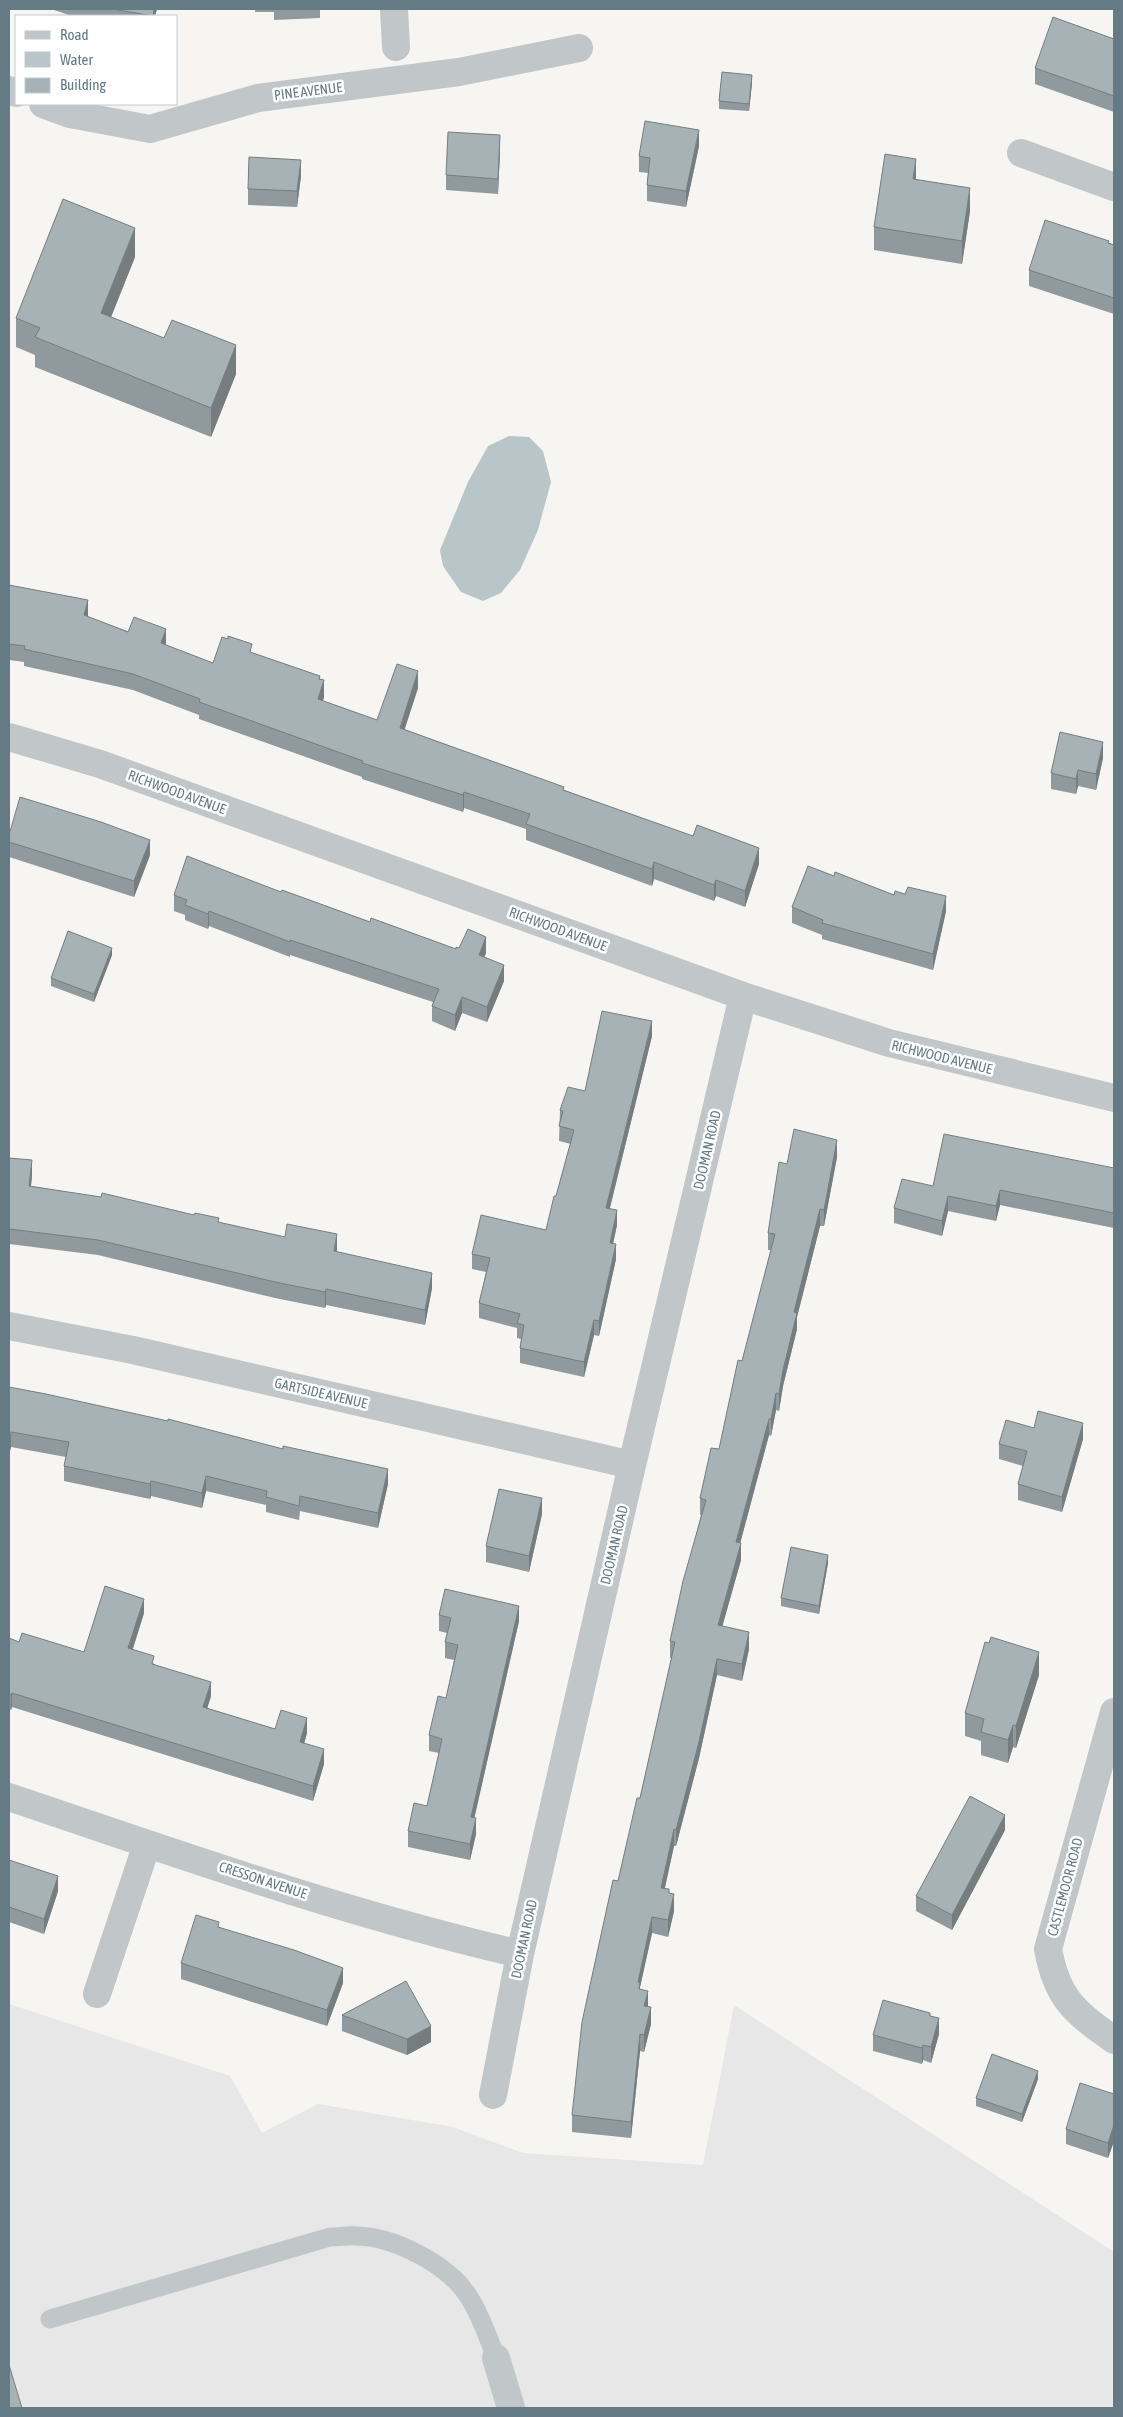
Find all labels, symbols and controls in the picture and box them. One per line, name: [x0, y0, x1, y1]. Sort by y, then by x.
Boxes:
legend: [15, 15, 178, 105]
text: Road: [60, 26, 89, 43]
text: Water: [60, 51, 93, 68]
text: Building: [60, 76, 106, 93]
street label: PINE AVENUE: [273, 79, 343, 103]
street label: RICHWOOD AVENUE: [126, 767, 228, 817]
street label: RICHWOOD AVENUE: [507, 904, 609, 954]
street label: RICHWOOD AVENUE: [890, 1037, 994, 1077]
street label: DOOMAN ROAD: [690, 1109, 724, 1191]
street label: GARTSIDE AVENUE: [273, 1375, 369, 1411]
street label: DOOMAN ROAD: [597, 1504, 631, 1586]
street label: CASTLEMOOR ROAD: [1044, 1836, 1086, 1938]
street label: CRESSON AVENUE: [217, 1858, 309, 1902]
street label: DOOMAN ROAD: [508, 1898, 540, 1980]

